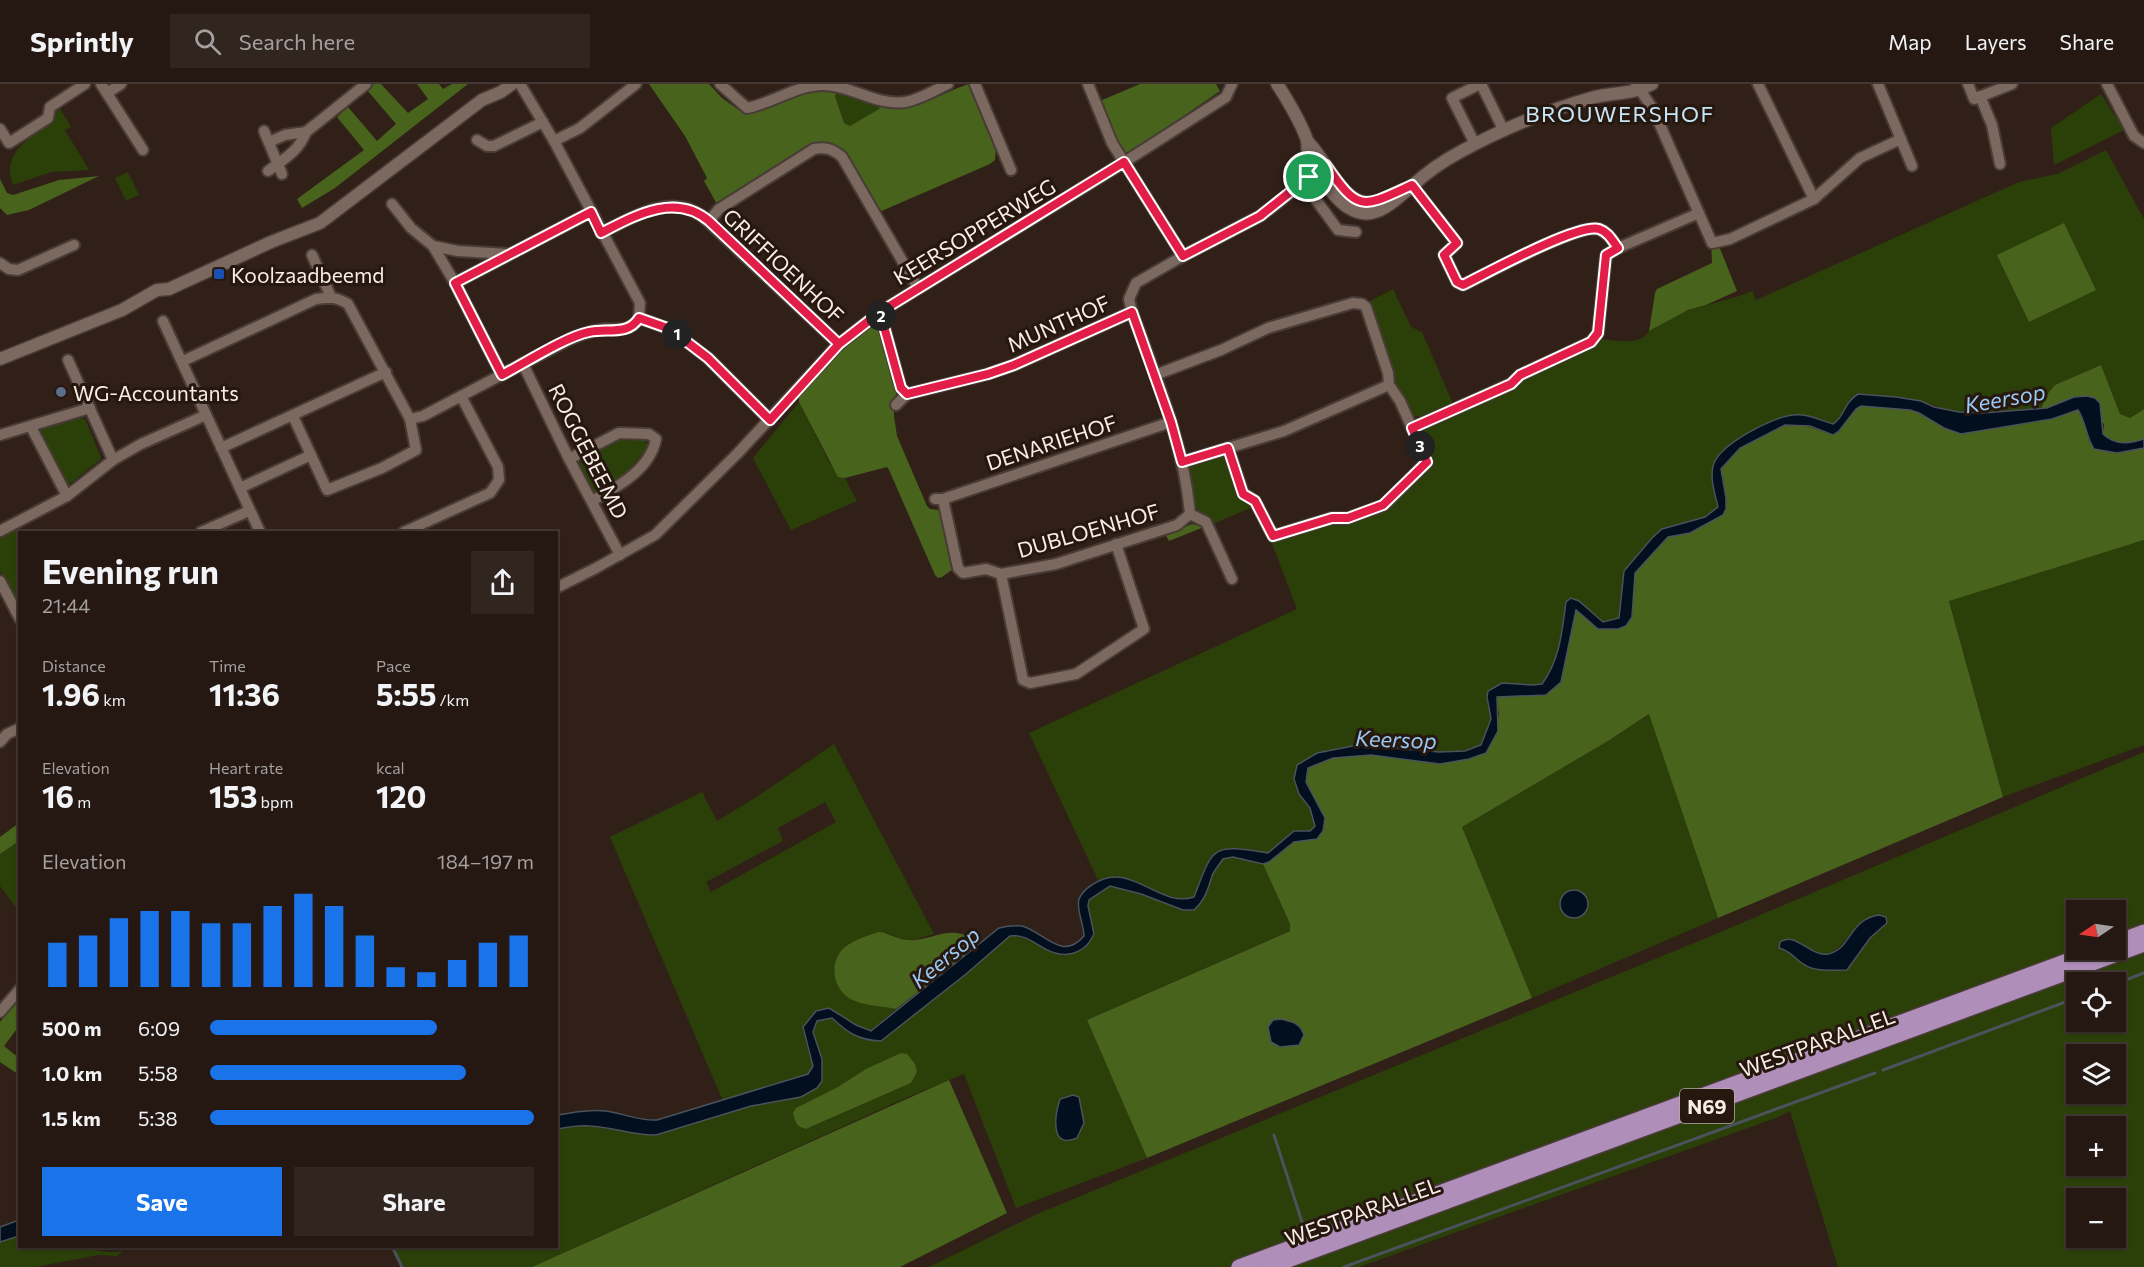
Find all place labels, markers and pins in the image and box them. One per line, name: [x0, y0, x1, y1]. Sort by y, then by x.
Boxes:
pin: [1283, 151, 1334, 202]
place label: Koolzaadbeemd: [231, 262, 384, 287]
marker: Koolzaadbeemd: [212, 267, 226, 281]
pin: 2: [866, 301, 896, 331]
pin: 1: [662, 319, 692, 349]
place label: WG-Accountants: [73, 380, 239, 405]
marker: WG-Accountants: [54, 385, 68, 399]
pin: 3: [1405, 431, 1435, 461]

